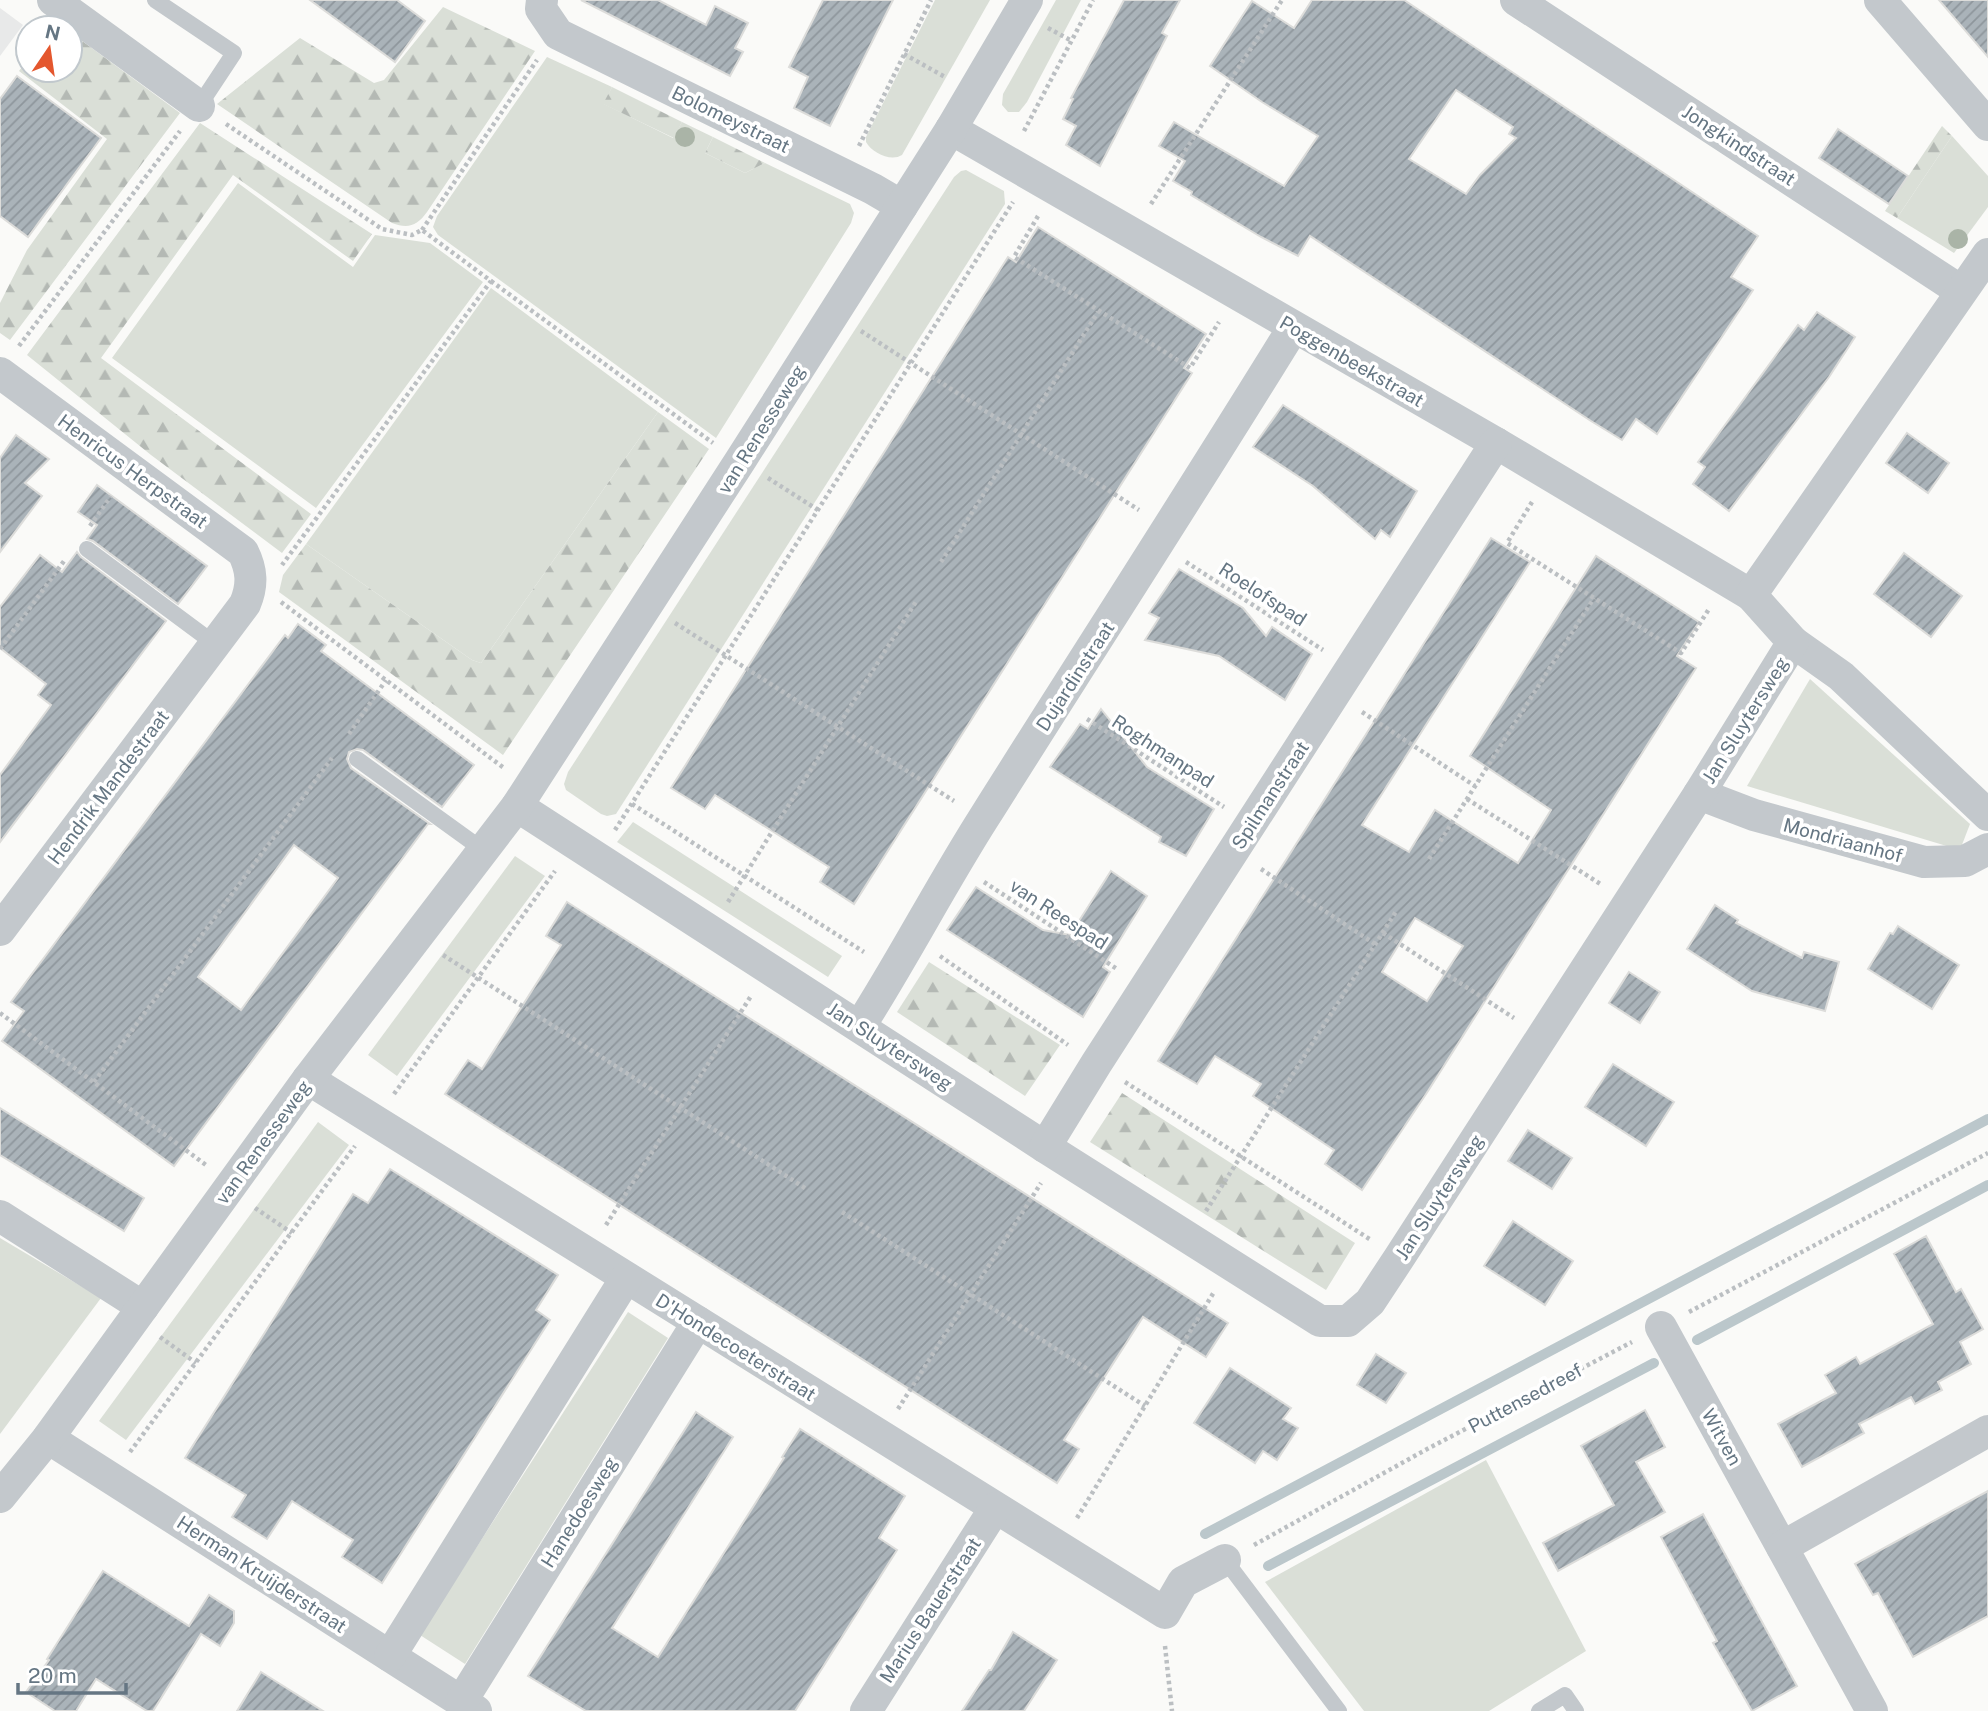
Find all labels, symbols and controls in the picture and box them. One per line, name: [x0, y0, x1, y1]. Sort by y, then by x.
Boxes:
north arrow: [14, 14, 84, 84]
text: N: [43, 20, 63, 45]
street label: Bolomeystraat: [668, 81, 794, 157]
street label: Jongkindstraat: [1678, 100, 1800, 190]
street label: Poggenbeekstraat: [1276, 311, 1428, 411]
street label: van Renesseweg: [713, 361, 809, 497]
street label: Henricus Herpstraat: [54, 409, 212, 533]
street label: Roelofspad: [1215, 558, 1311, 630]
street label: Dujardinstraat: [1031, 617, 1119, 735]
street label: Jan Sluytersweg: [1697, 653, 1793, 787]
street label: Hendrik Mandestraat: [43, 706, 173, 868]
street label: Roghmanpad: [1108, 710, 1218, 792]
street label: Spilmanstraat: [1227, 737, 1313, 853]
street label: Mondriaanhof: [1781, 813, 1905, 867]
street label: van Reespad: [1006, 874, 1112, 954]
street label: Jan Sluytersweg: [823, 997, 957, 1095]
street label: van Renesseweg: [211, 1076, 315, 1208]
street label: Jan Sluytersweg: [1390, 1130, 1488, 1264]
street label: D'Hondecoeterstraat: [652, 1289, 820, 1405]
street label: Puttensedreef: [1464, 1359, 1586, 1437]
street label: Witven: [1698, 1405, 1746, 1469]
street label: Hanedoesweg: [536, 1453, 622, 1571]
street label: Herman Kruijderstraat: [173, 1511, 351, 1637]
street label: Marius Bauerstraat: [875, 1533, 985, 1687]
scale bar: [18, 1652, 126, 1696]
text: 20 m: [28, 1663, 77, 1688]

